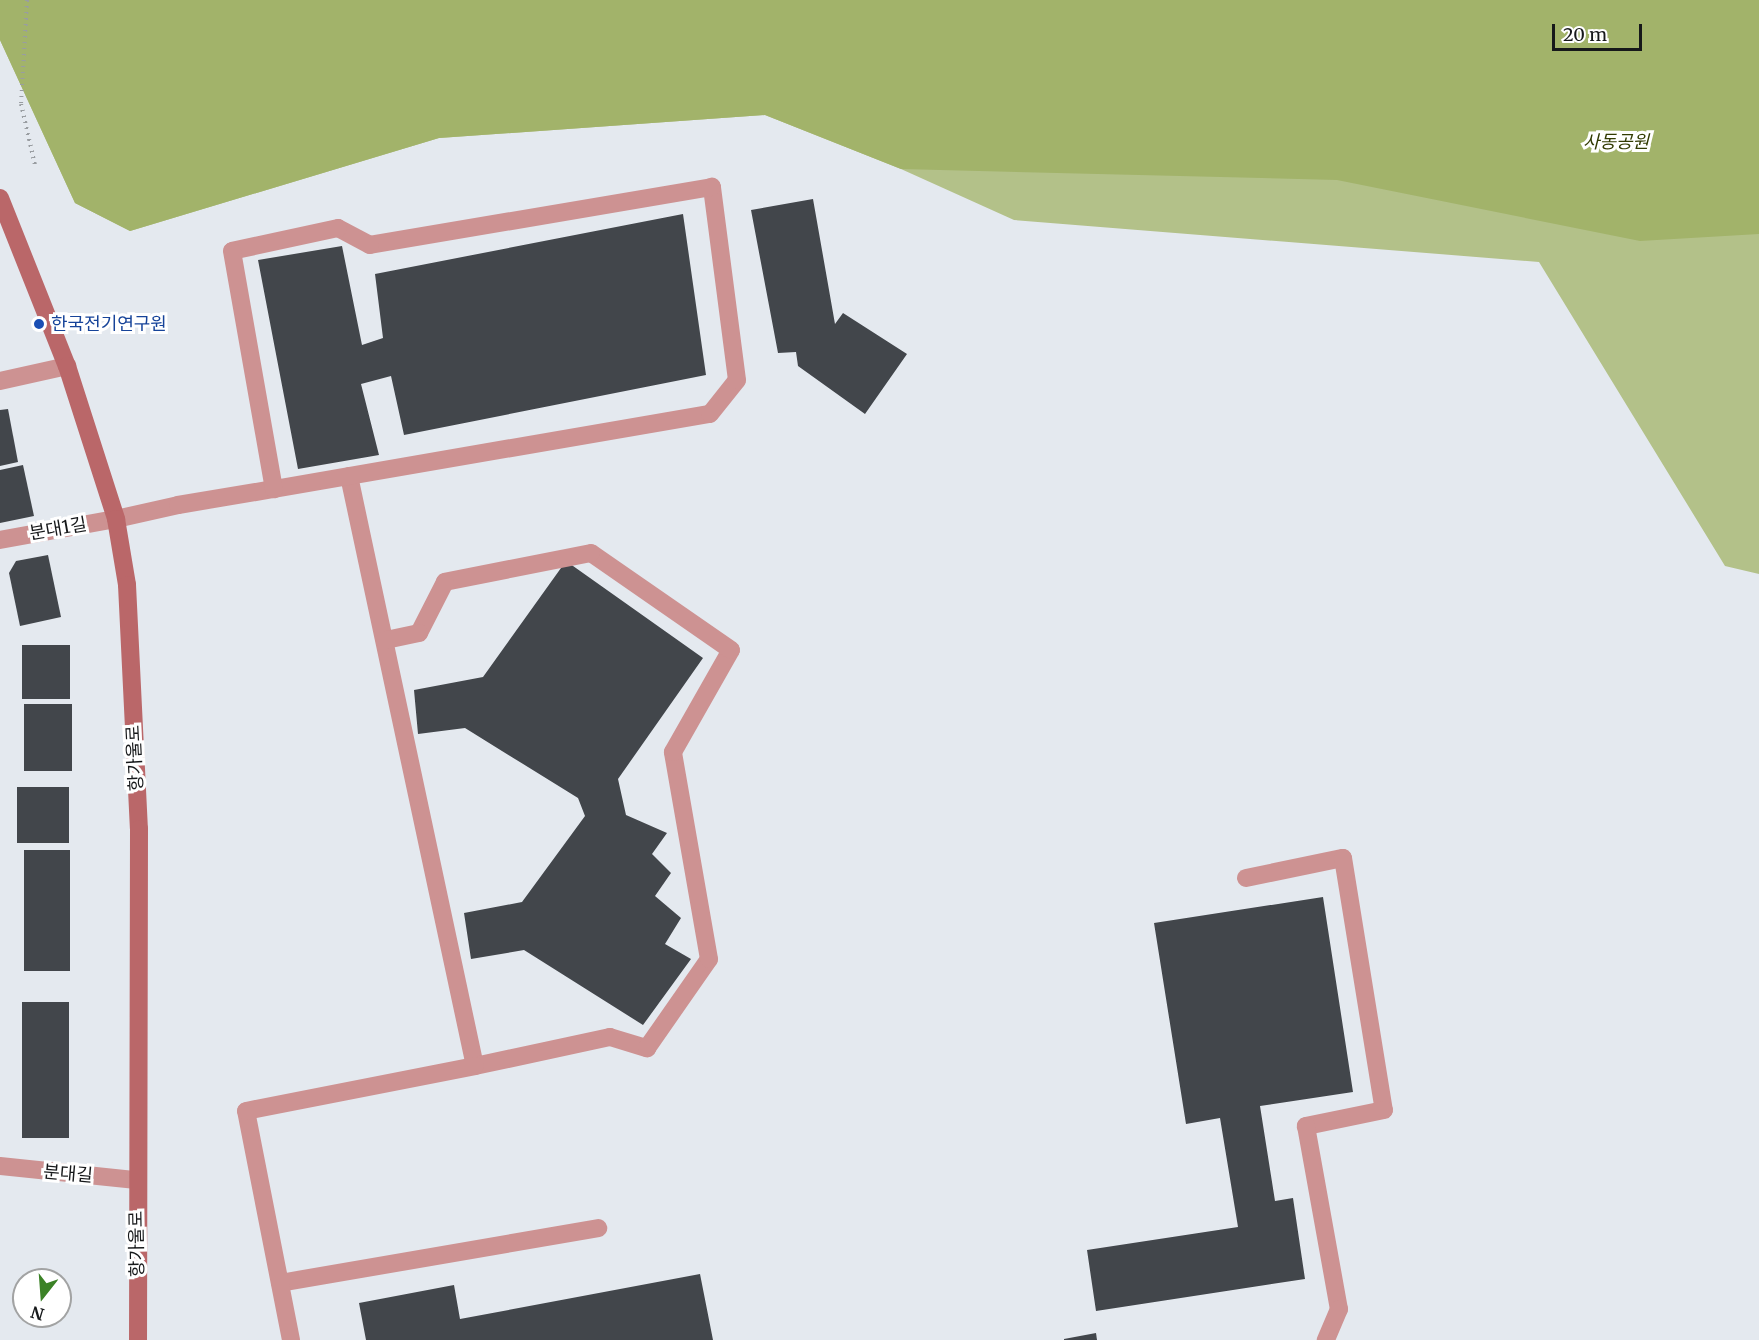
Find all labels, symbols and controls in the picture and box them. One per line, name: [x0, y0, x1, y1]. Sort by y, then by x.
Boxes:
scale bar: [1555, 12, 1645, 50]
text: 20 m: [1563, 23, 1607, 46]
park label: 사동공원: [1583, 131, 1649, 153]
place label: 한국전기연구원: [51, 313, 167, 335]
marker: 한국전기연구원: [32, 317, 46, 331]
street label: 분대1길: [28, 513, 88, 545]
street label: 항가울로: [122, 724, 148, 792]
street label: 분대길: [42, 1161, 94, 1187]
street label: 항가울로: [126, 1211, 148, 1277]
north arrow: [12, 1268, 72, 1328]
text: N: [28, 1302, 46, 1325]

